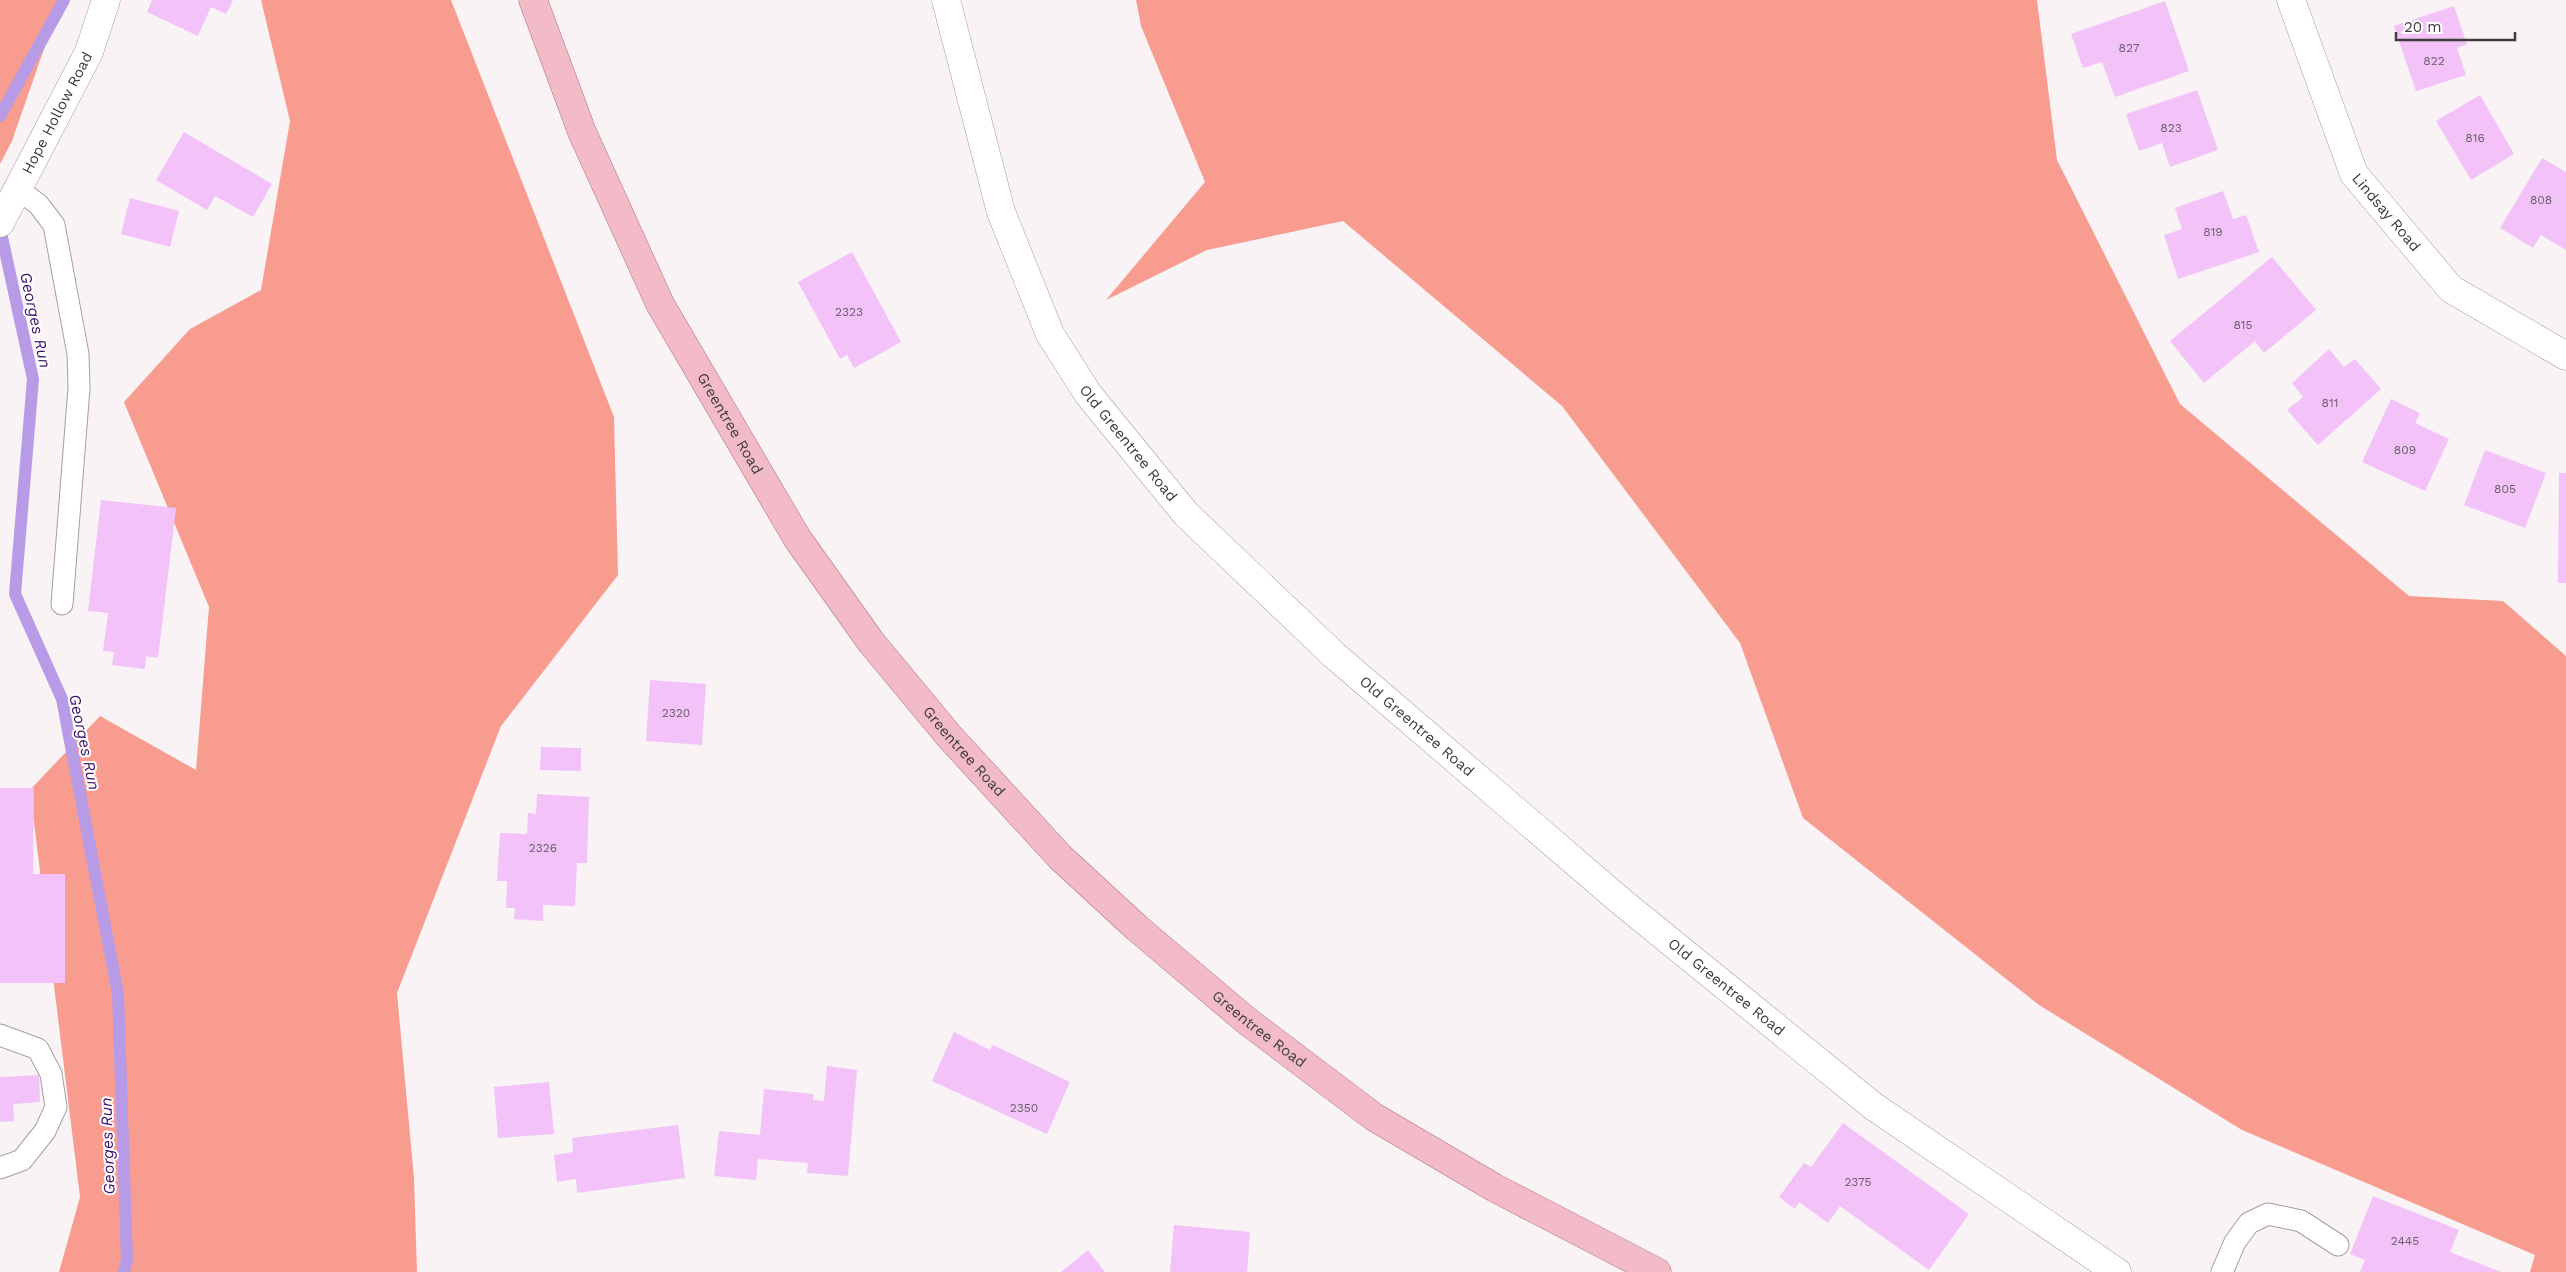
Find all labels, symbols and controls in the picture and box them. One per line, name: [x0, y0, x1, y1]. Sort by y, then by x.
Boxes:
scale bar: [2396, 10, 2515, 42]
text: 20 m: [2404, 18, 2442, 36]
house number: 827: [2119, 41, 2140, 55]
street label: Hope Hollow Road: [18, 49, 96, 177]
house number: 822: [2423, 54, 2445, 68]
house number: 823: [2160, 121, 2182, 135]
house number: 816: [2465, 131, 2485, 145]
street label: Lindsay Road: [2348, 169, 2424, 255]
house number: 808: [2530, 193, 2552, 207]
house number: 819: [2203, 225, 2223, 239]
water label: Georges Run: [16, 270, 55, 370]
house number: 2323: [835, 305, 863, 319]
house number: 815: [2233, 318, 2253, 332]
street label: Greentree Road: [693, 369, 767, 477]
street label: Old Greentree Road: [1076, 382, 1181, 505]
house number: 811: [2322, 396, 2338, 410]
house number: 809: [2394, 443, 2416, 457]
house number: 805: [2494, 482, 2516, 496]
street label: Old Greentree Road: [1356, 672, 1478, 780]
water label: Georges Run: [65, 692, 104, 792]
street label: Greentree Road: [919, 703, 1009, 800]
house number: 2320: [662, 706, 690, 720]
house number: 2326: [529, 841, 557, 855]
street label: Old Greentree Road: [1665, 934, 1788, 1040]
street label: Greentree Road: [1208, 986, 1310, 1071]
water label: Georges Run: [96, 1097, 119, 1195]
house number: 2350: [1010, 1101, 1038, 1115]
house number: 2375: [1844, 1175, 1872, 1189]
house number: 2445: [2391, 1234, 2419, 1248]

